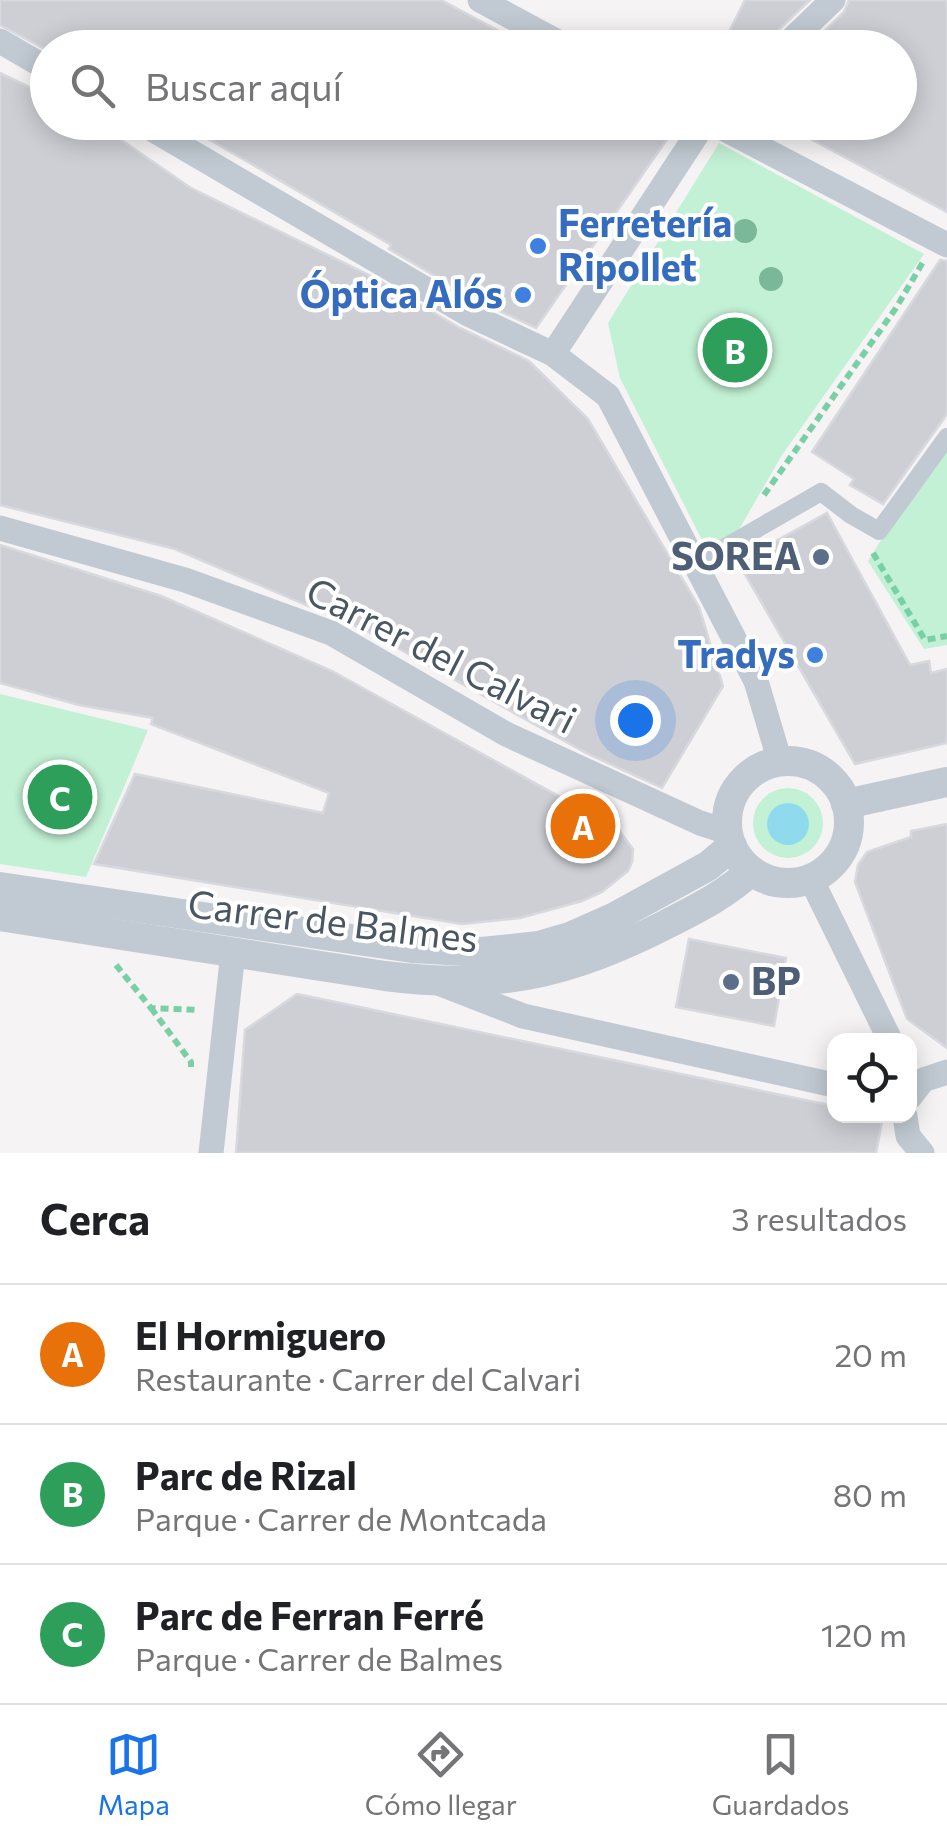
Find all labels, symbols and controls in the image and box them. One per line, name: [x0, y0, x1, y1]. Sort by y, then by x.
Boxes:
search box: [30, 30, 917, 140]
icon: search: [65, 58, 120, 113]
text: Buscar aquí: [145, 62, 342, 109]
place label: Ferretería Ripollet: [558, 198, 732, 289]
marker: Ferretería Ripollet: [527, 235, 549, 257]
place label: Óptica Alós: [300, 269, 503, 316]
marker: Óptica Alós: [512, 284, 534, 306]
pin: B: [702, 312, 768, 388]
place label: SOREA: [671, 531, 801, 578]
marker: SOREA: [810, 546, 832, 568]
street label: Carrer del Calvari: [299, 566, 585, 742]
place label: Tradys: [677, 629, 795, 676]
marker: Tradys: [804, 644, 826, 666]
your location: [610, 695, 661, 746]
pin: C: [28, 760, 92, 834]
pin: A: [550, 788, 616, 864]
street label: Carrer de Balmes: [186, 878, 481, 961]
place label: BP: [751, 956, 801, 1003]
marker: BP: [720, 971, 742, 993]
map controls: [827, 1033, 917, 1123]
button: locate: [827, 1033, 917, 1123]
text: Cerca: [40, 1192, 150, 1244]
text: 3 resultados: [731, 1198, 907, 1238]
text: El Hormiguero: [135, 1311, 386, 1358]
text: A: [61, 1334, 84, 1374]
text: 20 m: [834, 1334, 907, 1374]
text: Restaurante · Carrer del Calvari: [135, 1358, 581, 1398]
text: Parc de Rizal: [135, 1451, 357, 1498]
text: B: [62, 1474, 83, 1514]
text: 80 m: [833, 1474, 907, 1514]
text: Parque · Carrer de Montcada: [135, 1498, 547, 1538]
text: Parc de Ferran Ferré: [135, 1591, 484, 1638]
text: C: [62, 1614, 83, 1654]
text: 120 m: [821, 1614, 907, 1654]
text: Parque · Carrer de Balmes: [135, 1638, 503, 1678]
tab: Mapa: [97, 1727, 170, 1821]
tab: Cómo llegar: [365, 1727, 517, 1821]
tab: Guardados: [712, 1727, 850, 1821]

